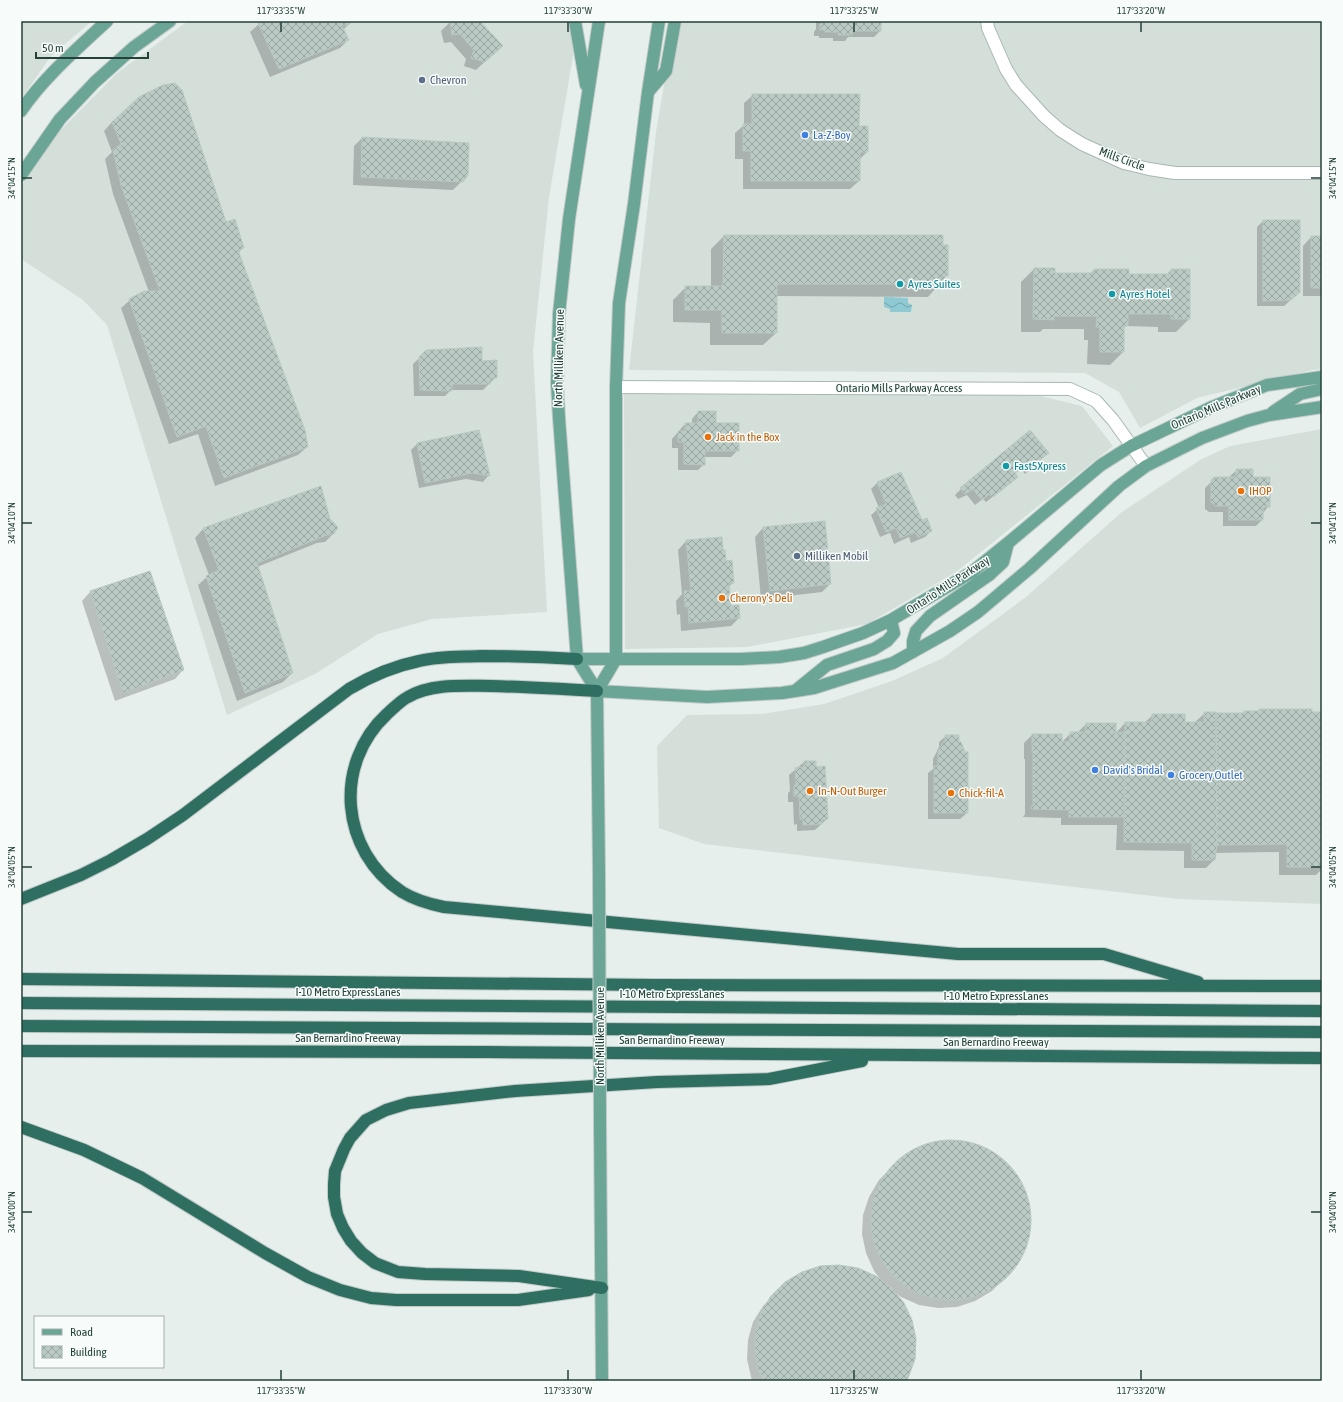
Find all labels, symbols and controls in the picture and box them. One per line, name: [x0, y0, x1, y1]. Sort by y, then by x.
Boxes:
text: 117°33'35"W: [257, 5, 306, 16]
text: 117°33'30"W: [544, 5, 593, 16]
text: 117°33'25"W: [830, 5, 879, 16]
text: 117°33'20"W: [1117, 5, 1166, 16]
scale bar: [36, 34, 148, 60]
text: 50 m: [42, 41, 64, 55]
place label: Chevron: [430, 73, 467, 87]
marker: Chevron: [417, 75, 427, 85]
place label: La-Z-Boy: [813, 128, 851, 142]
marker: La-Z-Boy: [800, 130, 810, 140]
street label: Mills Circle: [1097, 144, 1147, 174]
text: 34°04'15"N: [6, 157, 17, 199]
text: 34°04'15"N: [1327, 157, 1338, 199]
place label: Ayres Suites: [908, 277, 960, 291]
marker: Ayres Suites: [895, 279, 905, 289]
place label: Ayres Hotel: [1120, 287, 1171, 301]
marker: Ayres Hotel: [1107, 289, 1117, 299]
street label: North Milliken Avenue: [551, 309, 567, 407]
street label: Ontario Mills Parkway Access: [836, 381, 962, 395]
street label: Ontario Mills Parkway: [1169, 382, 1263, 432]
place label: Jack in the Box: [716, 430, 780, 444]
marker: Jack in the Box: [703, 432, 713, 442]
place label: Fast5Xpress: [1014, 459, 1066, 473]
marker: Fast5Xpress: [1001, 461, 1011, 471]
place label: IHOP: [1249, 484, 1272, 498]
marker: IHOP: [1236, 486, 1246, 496]
text: 34°04'10"N: [6, 502, 17, 544]
text: 34°04'10"N: [1327, 502, 1338, 544]
place label: Milliken Mobil: [805, 549, 869, 563]
marker: Milliken Mobil: [792, 551, 802, 561]
street label: Ontario Mills Parkway: [904, 553, 992, 617]
place label: Cherony's Deli: [730, 591, 793, 605]
marker: Cherony's Deli: [717, 593, 727, 603]
place label: David's Bridal: [1103, 763, 1164, 777]
marker: David's Bridal: [1090, 765, 1100, 775]
place label: Grocery Outlet: [1179, 768, 1243, 782]
marker: Grocery Outlet: [1166, 770, 1176, 780]
place label: In-N-Out Burger: [818, 784, 887, 798]
marker: In-N-Out Burger: [805, 786, 815, 796]
place label: Chick-fil-A: [959, 786, 1004, 800]
marker: Chick-fil-A: [946, 788, 956, 798]
text: 34°04'05"N: [6, 846, 17, 888]
text: 34°04'05"N: [1327, 846, 1338, 888]
street label: I-10 Metro ExpressLanes: [296, 985, 401, 999]
street label: North Milliken Avenue: [593, 987, 607, 1085]
street label: I-10 Metro ExpressLanes: [620, 987, 725, 1001]
street label: I-10 Metro ExpressLanes: [944, 989, 1049, 1003]
street label: San Bernardino Freeway: [295, 1031, 401, 1045]
street label: San Bernardino Freeway: [619, 1033, 725, 1047]
street label: San Bernardino Freeway: [943, 1035, 1049, 1049]
text: 34°04'00"N: [6, 1191, 17, 1233]
text: 34°04'00"N: [1327, 1191, 1338, 1233]
legend: [34, 1316, 164, 1368]
text: Road: [70, 1325, 93, 1339]
text: Building: [70, 1345, 108, 1359]
text: 117°33'35"W: [257, 1385, 306, 1396]
text: 117°33'30"W: [544, 1385, 593, 1396]
text: 117°33'25"W: [830, 1385, 879, 1396]
text: 117°33'20"W: [1117, 1385, 1166, 1396]

